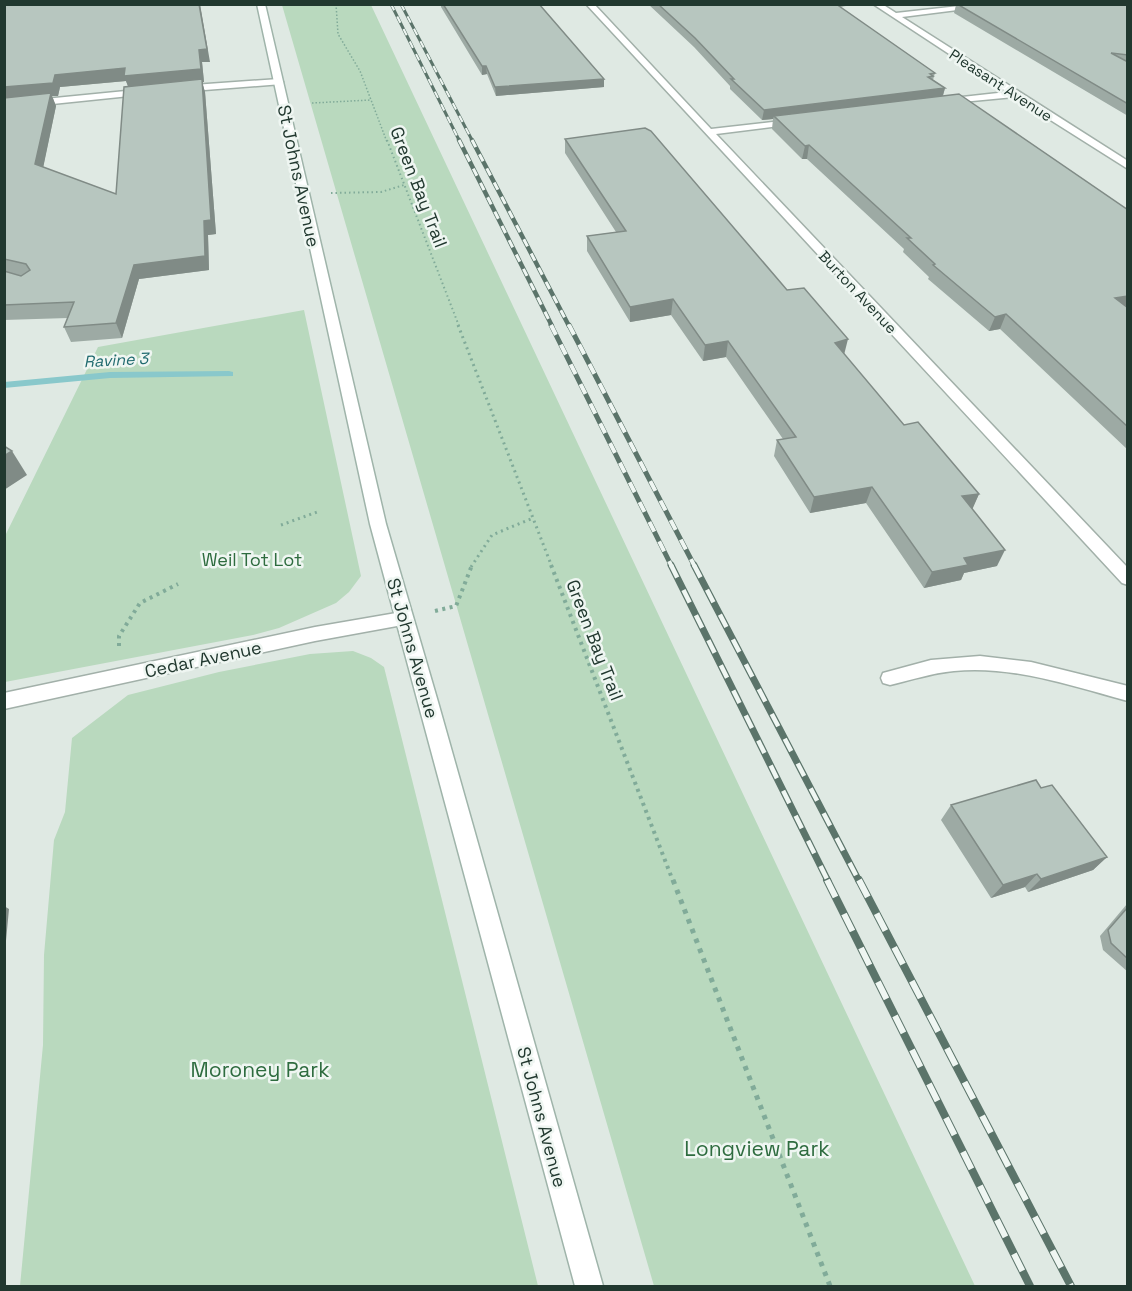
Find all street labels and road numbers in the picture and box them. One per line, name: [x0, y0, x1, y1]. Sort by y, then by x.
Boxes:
street label: Pleasant Avenue: [946, 45, 1056, 125]
street label: St Johns Avenue: [273, 103, 325, 249]
street label: Green Bay Trail: [385, 123, 453, 251]
street label: Burton Avenue: [815, 247, 901, 337]
street label: St Johns Avenue: [382, 575, 444, 721]
street label: Green Bay Trail: [561, 576, 629, 704]
street label: Cedar Avenue: [142, 635, 264, 683]
street label: St Johns Avenue: [512, 1044, 572, 1190]

